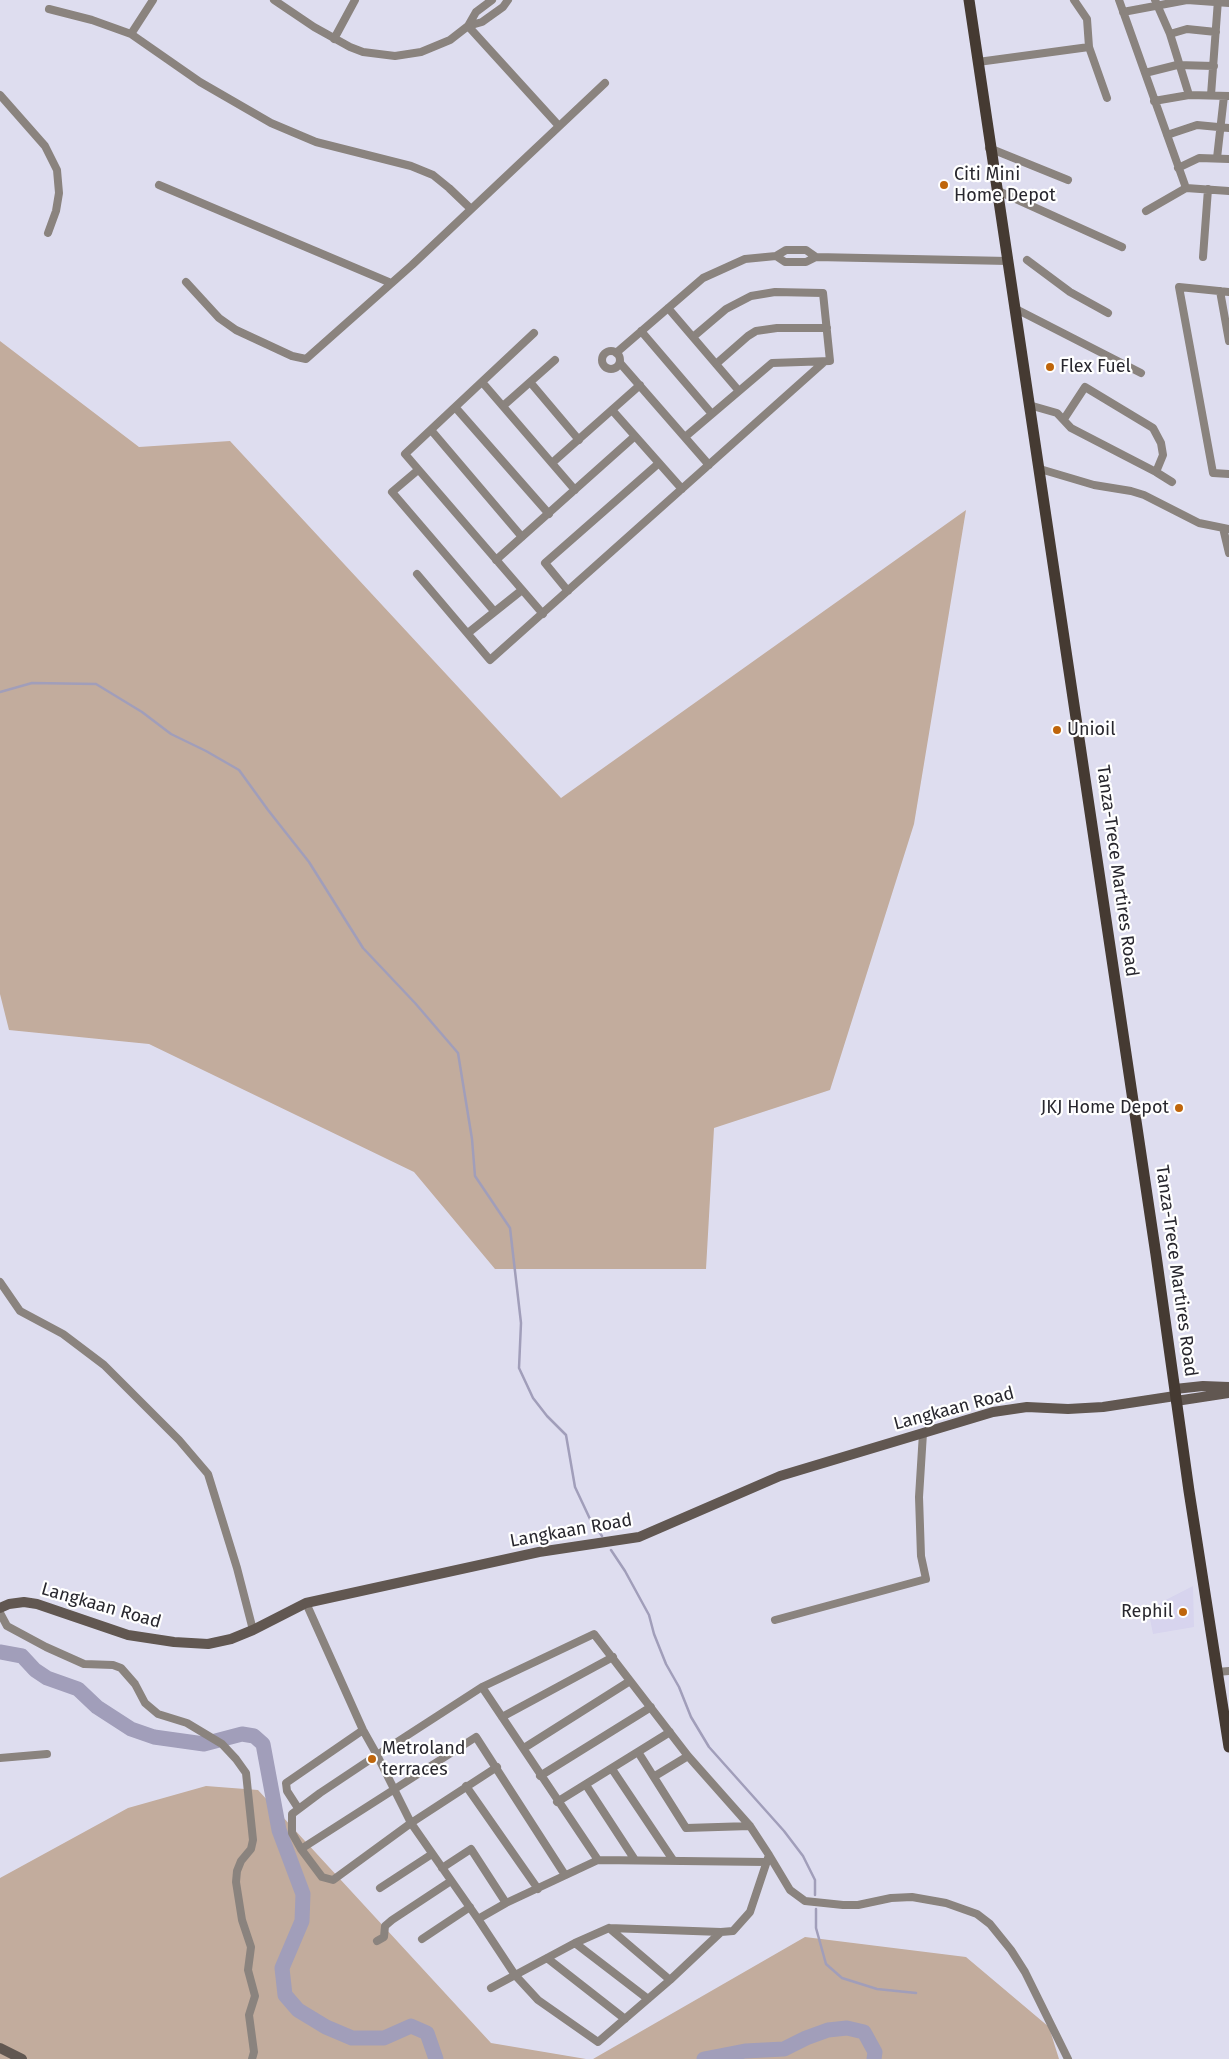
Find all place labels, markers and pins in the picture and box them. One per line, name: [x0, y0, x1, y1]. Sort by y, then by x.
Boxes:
place label: Citi Mini Home Depot: [954, 164, 1056, 206]
marker: Citi Mini Home Depot: [938, 179, 950, 191]
place label: Flex Fuel: [1060, 356, 1131, 378]
marker: Flex Fuel: [1044, 361, 1056, 373]
place label: Unioil: [1067, 719, 1115, 741]
marker: Unioil: [1051, 724, 1063, 736]
place label: JKJ Home Depot: [1041, 1097, 1169, 1119]
marker: JKJ Home Depot: [1173, 1102, 1185, 1114]
place label: Rephil: [1121, 1601, 1173, 1623]
marker: Rephil: [1177, 1606, 1189, 1618]
place label: Metroland terraces: [382, 1738, 466, 1780]
marker: Metroland terraces: [366, 1753, 378, 1765]

